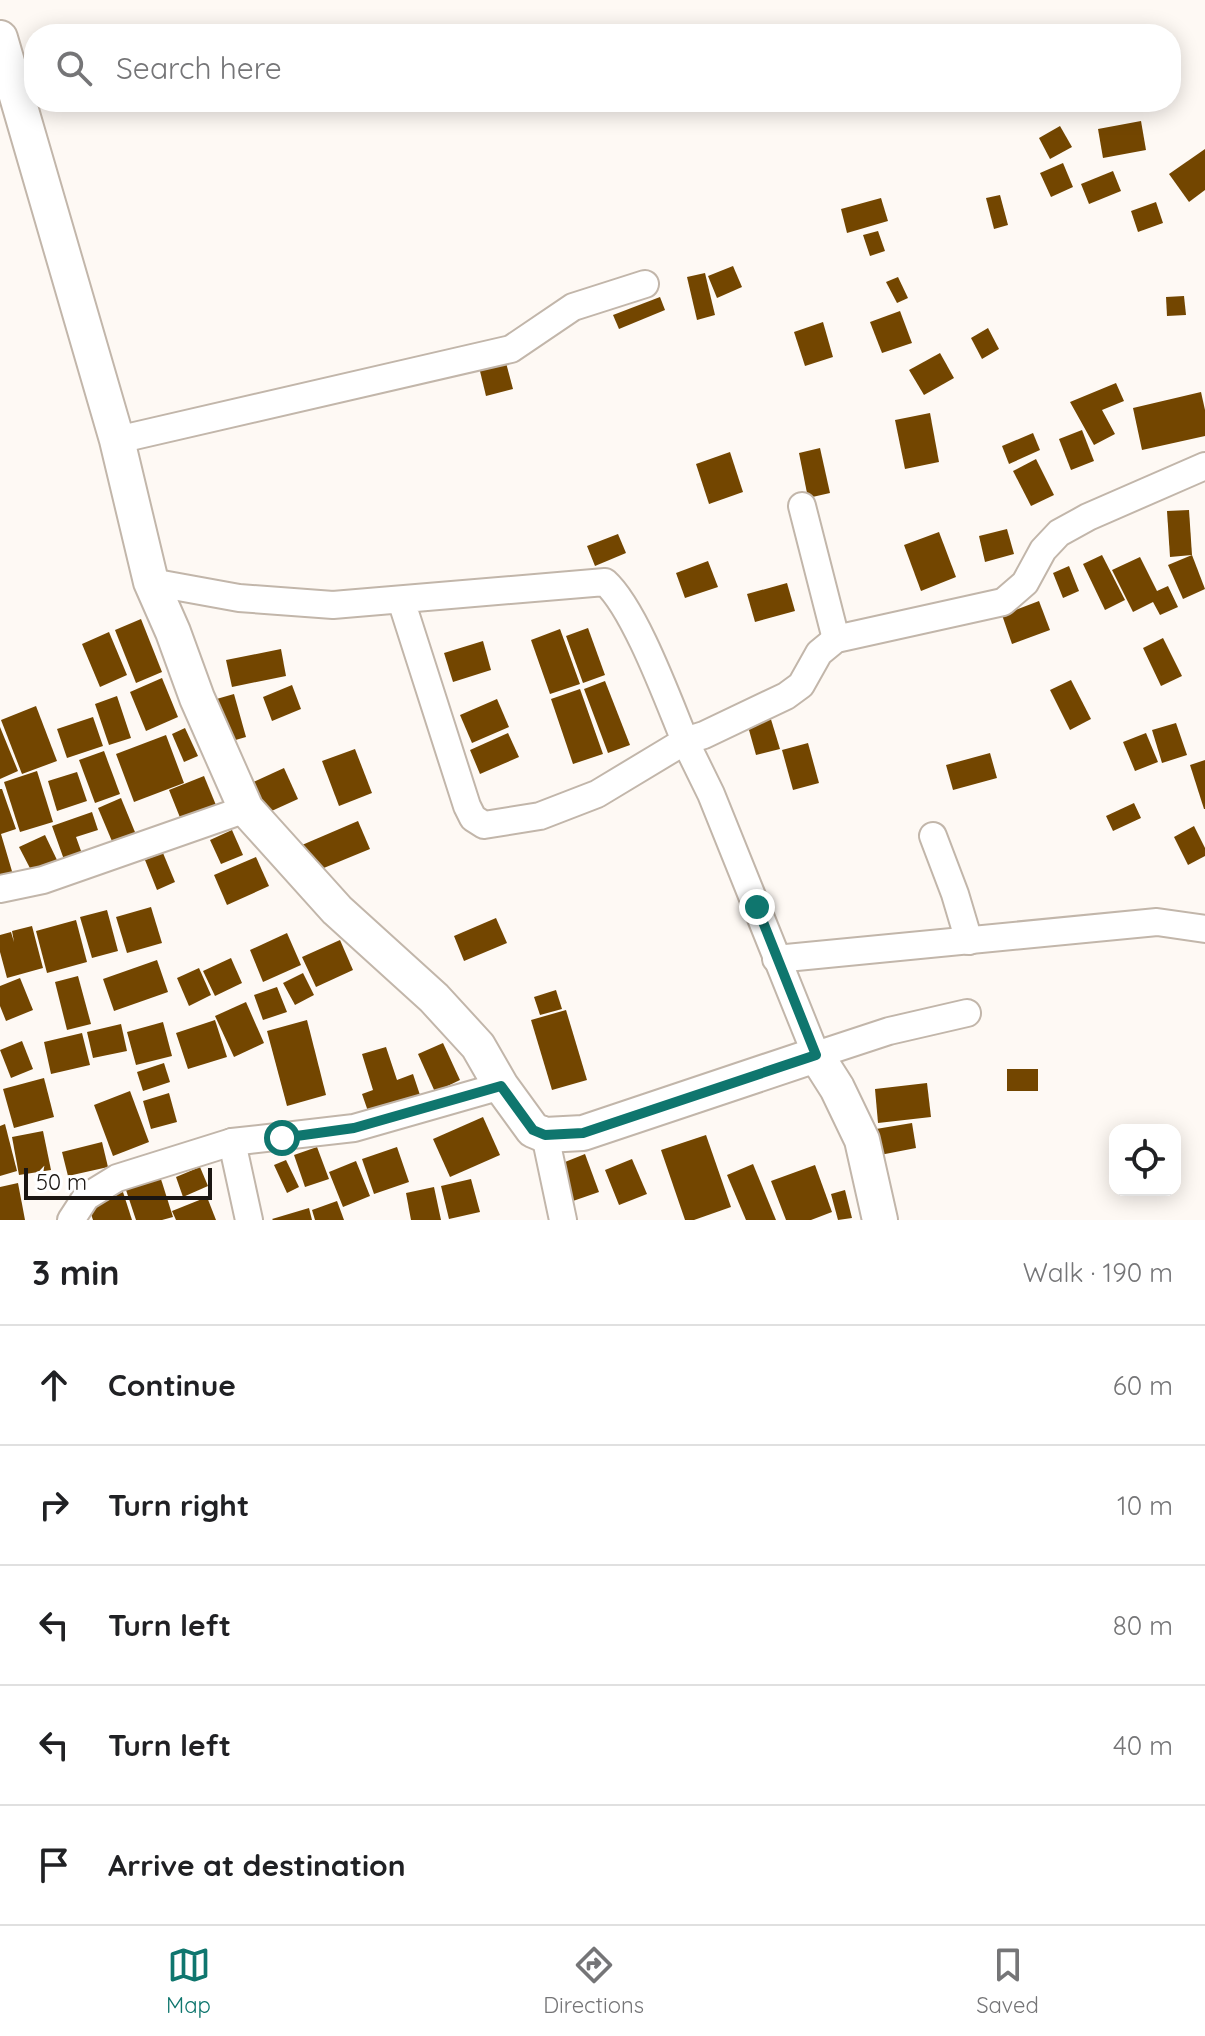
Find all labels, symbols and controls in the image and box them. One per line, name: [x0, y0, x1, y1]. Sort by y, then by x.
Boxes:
search box: [24, 24, 1181, 112]
icon: search: [52, 46, 96, 90]
text: Search here: [116, 49, 282, 87]
route end: [739, 889, 775, 925]
route start: [264, 1120, 300, 1156]
map controls: [1109, 1124, 1181, 1196]
button: locate: [1109, 1124, 1181, 1196]
scale bar: [24, 1164, 212, 1200]
text: 50 m: [36, 1168, 87, 1196]
text: 3 min: [32, 1251, 119, 1294]
text: Walk · 190 m: [1023, 1256, 1173, 1289]
icon: ahead: [32, 1363, 76, 1407]
text: Continue: [108, 1366, 236, 1404]
text: 60 m: [1113, 1369, 1173, 1402]
icon: right: [32, 1483, 76, 1527]
text: Turn right: [108, 1486, 249, 1524]
text: 10 m: [1117, 1489, 1173, 1522]
icon: left: [32, 1603, 76, 1647]
text: Turn left: [108, 1606, 231, 1644]
text: 80 m: [1113, 1609, 1173, 1642]
icon: left: [32, 1723, 76, 1767]
text: Turn left: [108, 1726, 231, 1764]
text: 40 m: [1113, 1729, 1173, 1762]
icon: arrive: [32, 1843, 76, 1887]
text: Arrive at destination: [108, 1846, 406, 1884]
tab: Map: [166, 1943, 211, 2019]
tab: Directions: [543, 1943, 644, 2019]
tab: Saved: [976, 1943, 1039, 2019]

